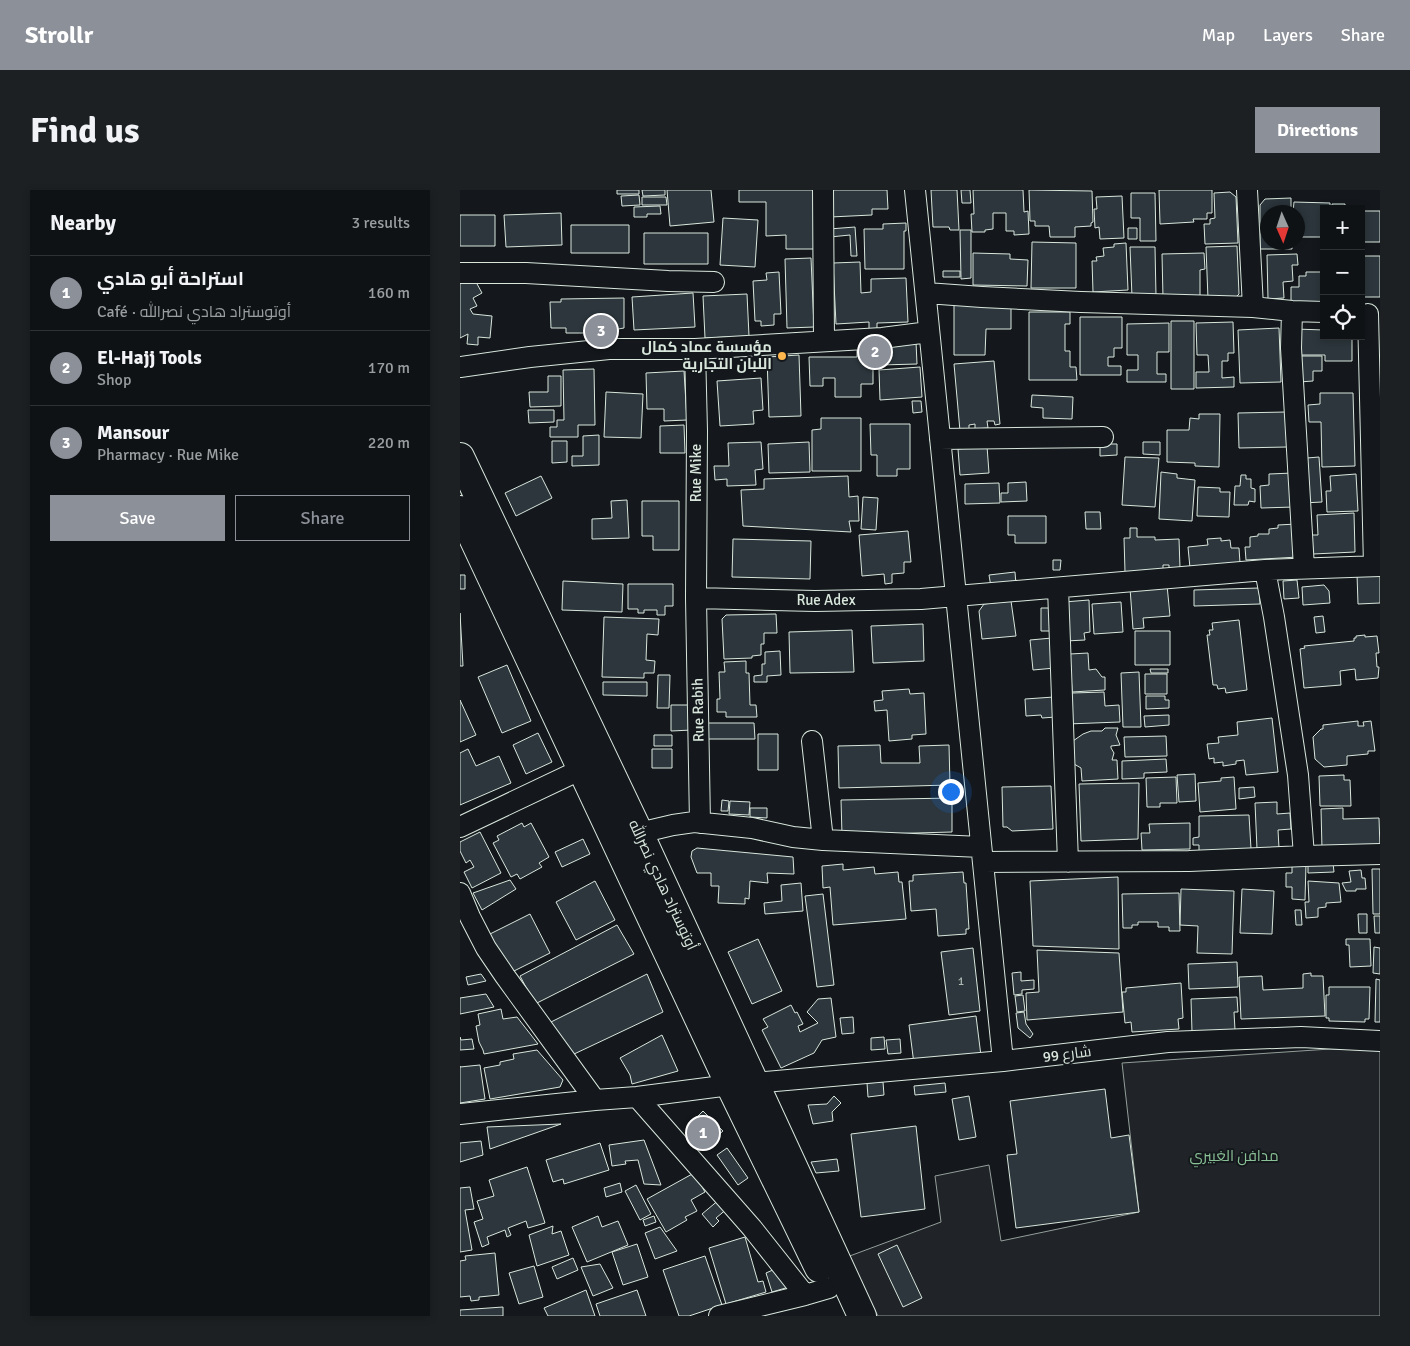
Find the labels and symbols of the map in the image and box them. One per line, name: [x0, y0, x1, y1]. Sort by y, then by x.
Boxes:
north arrow: [1260, 205, 1305, 250]
pin: 3: [585, 312, 617, 350]
pin: 2: [859, 333, 891, 371]
place label: مؤسسة عماد كمال اللبان التجارية: [642, 338, 772, 373]
marker: مؤسسة عماد كمال اللبان التجارية: [776, 350, 788, 362]
street label: Rue Mike: [687, 444, 705, 502]
street label: Rue Adex: [796, 591, 856, 609]
street label: Rue Rabih: [688, 678, 708, 742]
your location: [938, 779, 964, 805]
street label: أوتوستراد هادي نصرالله: [622, 817, 702, 954]
house number: 1: [958, 974, 964, 989]
street label: شارع 99: [1042, 1042, 1092, 1068]
pin: 1: [687, 1114, 719, 1152]
park label: مدافن الغبيري: [1189, 1147, 1279, 1168]

